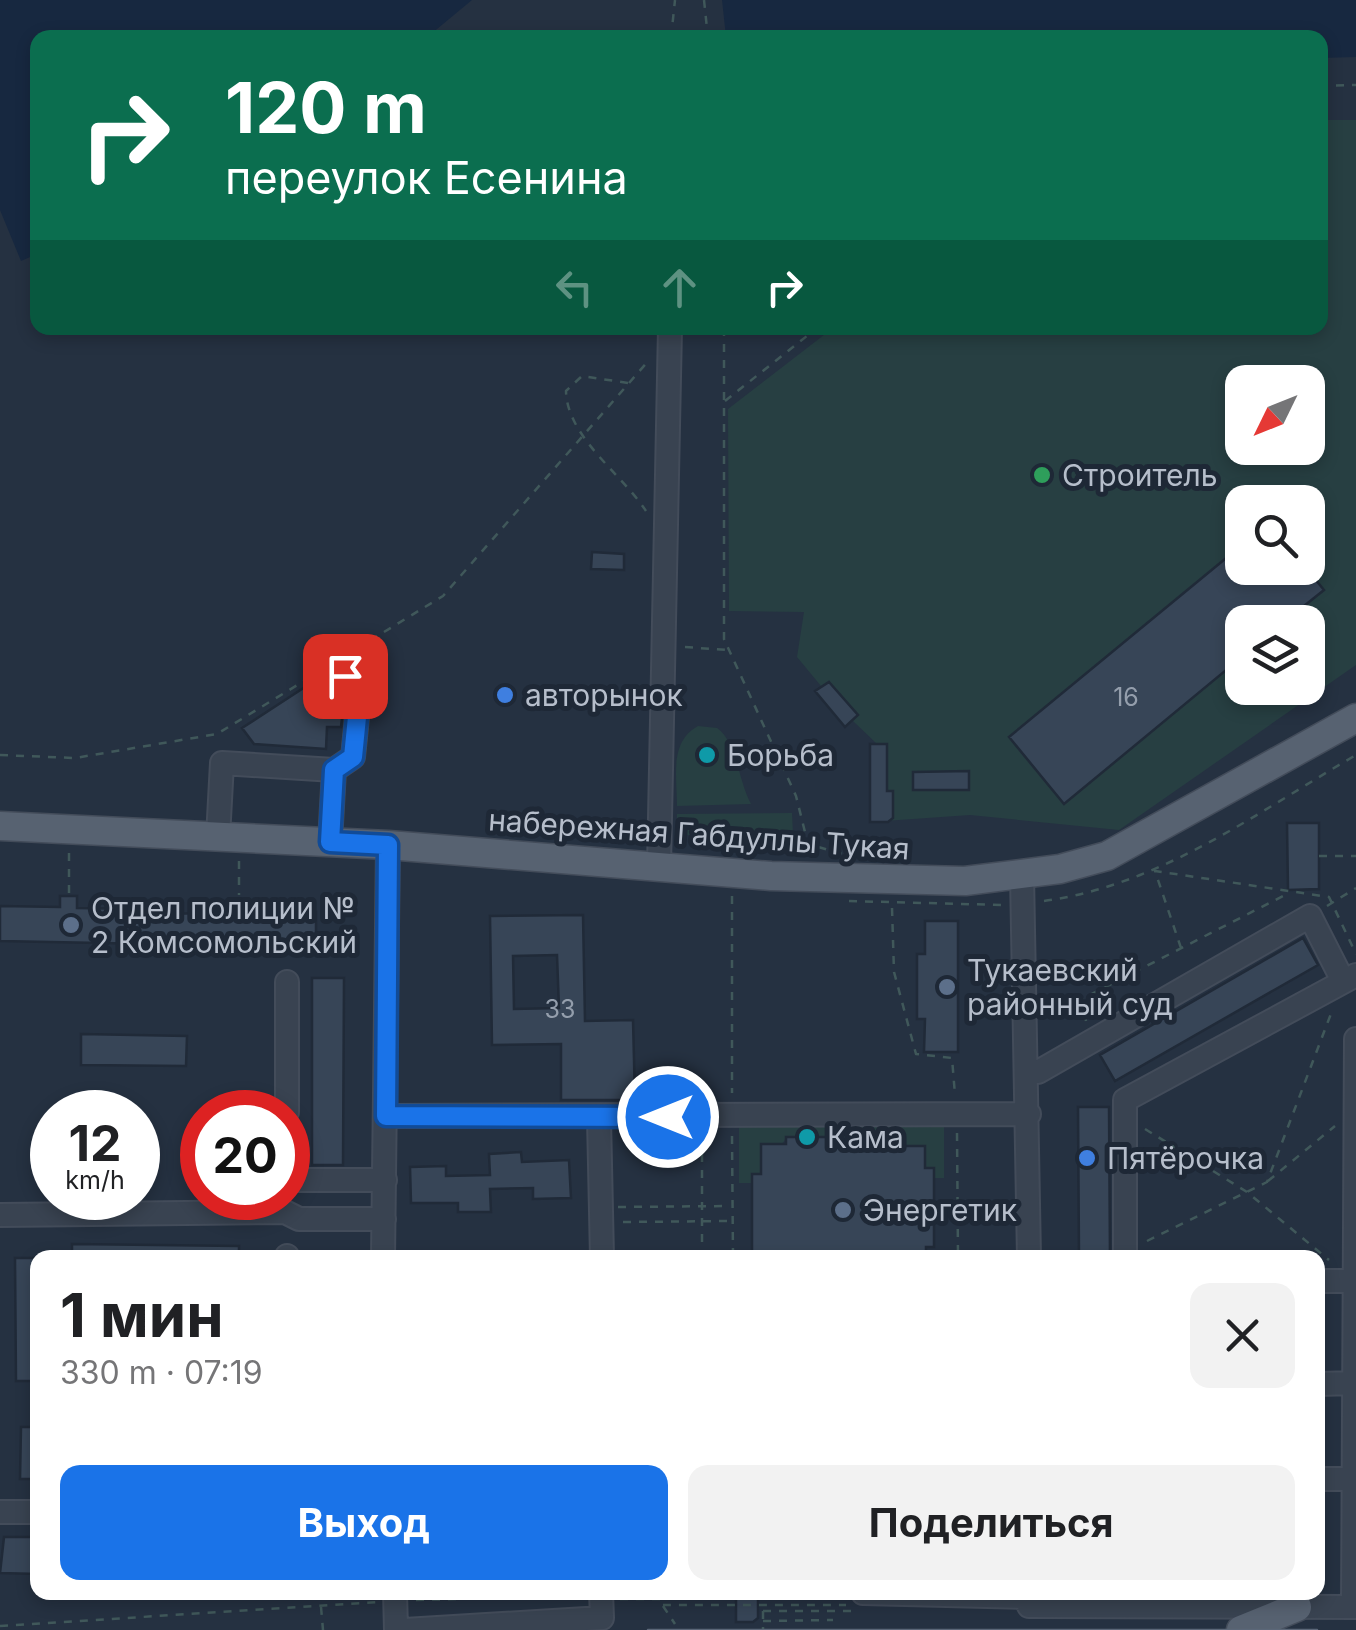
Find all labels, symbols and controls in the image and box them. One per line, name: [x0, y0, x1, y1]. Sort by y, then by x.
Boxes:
text: 120 m: [225, 65, 427, 150]
icon: right: [60, 70, 190, 200]
text: переулок Есенина: [225, 150, 628, 205]
icon: left: [547, 260, 602, 315]
icon: ahead: [652, 260, 707, 315]
icon: right: [757, 260, 812, 315]
north arrow: [1225, 365, 1325, 465]
map controls: [1225, 365, 1325, 705]
place label: Строитель: [1062, 457, 1217, 493]
marker: Строитель: [1031, 464, 1053, 486]
button: search: [1225, 485, 1325, 585]
button: layers: [1225, 605, 1325, 705]
pin: [303, 634, 388, 719]
icon: arrive: [318, 649, 373, 704]
place label: авторынок: [525, 677, 683, 713]
house number: 16: [1113, 682, 1139, 712]
marker: авторынок: [494, 684, 516, 706]
place label: Борьба: [727, 737, 834, 773]
marker: Борьба: [696, 744, 718, 766]
street label: набережная Габдуллы Тукая: [487, 801, 911, 867]
place label: Отдел полиции № 2 Комсомольский: [91, 890, 357, 960]
marker: Отдел полиции № 2 Комсомольский: [60, 914, 82, 936]
place label: Тукаевский районный суд: [967, 952, 1173, 1022]
marker: Тукаевский районный суд: [936, 976, 958, 998]
house number: 33: [545, 994, 575, 1024]
position arrow: [616, 1065, 720, 1169]
speed limit sign: 20: [180, 1090, 310, 1220]
text: 12: [68, 1113, 122, 1173]
place label: Кама: [827, 1119, 904, 1155]
marker: Кама: [796, 1126, 818, 1148]
place label: Пятёрочка: [1107, 1140, 1264, 1176]
marker: Пятёрочка: [1076, 1147, 1098, 1169]
text: km/h: [65, 1165, 125, 1195]
place label: Энергетик: [863, 1192, 1017, 1228]
marker: Энергетик: [832, 1199, 854, 1221]
text: 1 мин: [60, 1279, 224, 1351]
button: close: [1190, 1283, 1295, 1388]
text: 330 m · 07:19: [60, 1353, 263, 1392]
button: Выход: [60, 1465, 668, 1580]
button: Поделиться: [688, 1465, 1295, 1580]

